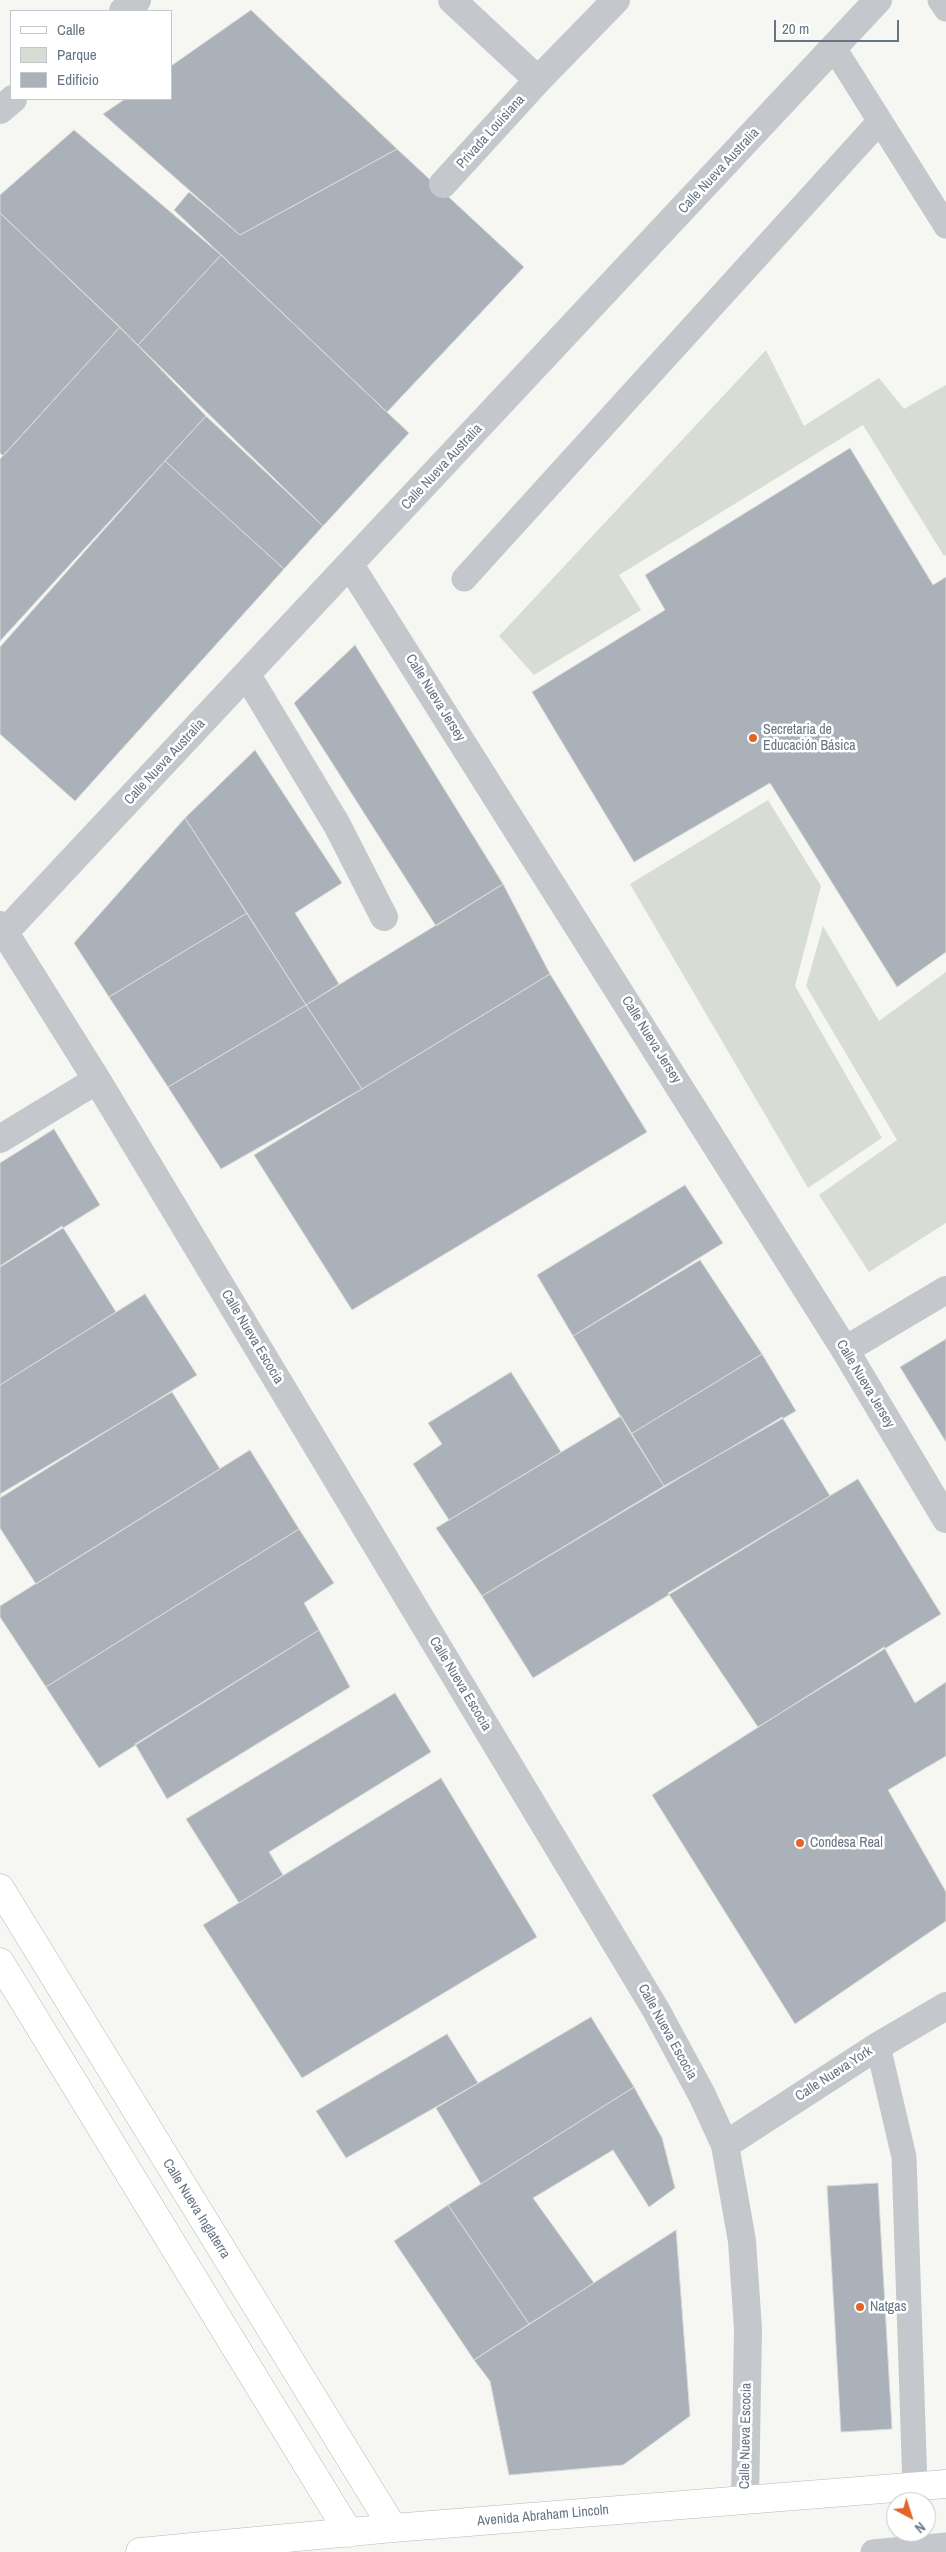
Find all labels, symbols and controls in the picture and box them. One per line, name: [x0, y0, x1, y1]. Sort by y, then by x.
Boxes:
legend: [10, 10, 172, 100]
scale bar: [776, 10, 901, 42]
text: 20 m: [782, 18, 809, 39]
text: Calle: [57, 19, 85, 40]
text: Parque: [57, 44, 97, 65]
text: Edificio: [57, 69, 99, 90]
street label: Privada Louisiana: [454, 92, 528, 172]
street label: Calle Nueva Australia: [675, 125, 763, 217]
street label: Calle Nueva Australia: [398, 421, 486, 513]
street label: Calle Nueva Jersey: [402, 651, 468, 745]
street label: Calle Nueva Australia: [121, 716, 209, 808]
place label: Secretaria de Educación Básica: [763, 722, 856, 754]
marker: Secretaria de Educación Básica: [747, 732, 759, 744]
street label: Calle Nueva Jersey: [618, 993, 684, 1087]
street label: Calle Nueva Escocia: [217, 1287, 287, 1387]
street label: Calle Nueva Jersey: [832, 1337, 898, 1431]
street label: Calle Nueva Escocia: [425, 1634, 495, 1734]
place label: Condesa Real: [810, 1835, 883, 1851]
marker: Condesa Real: [794, 1837, 806, 1849]
street label: Calle Nueva Escocia: [634, 1981, 700, 2083]
street label: Calle Nueva York: [792, 2043, 876, 2105]
street label: Calle Nueva Inglaterra: [159, 2156, 233, 2262]
place label: Natgas: [870, 2299, 906, 2315]
marker: Natgas: [854, 2301, 866, 2313]
street label: Calle Nueva Escocia: [737, 2383, 755, 2489]
north arrow: [886, 2492, 936, 2542]
street label: Avenida Abraham Lincoln: [477, 2502, 609, 2530]
text: N: [911, 2518, 929, 2537]

